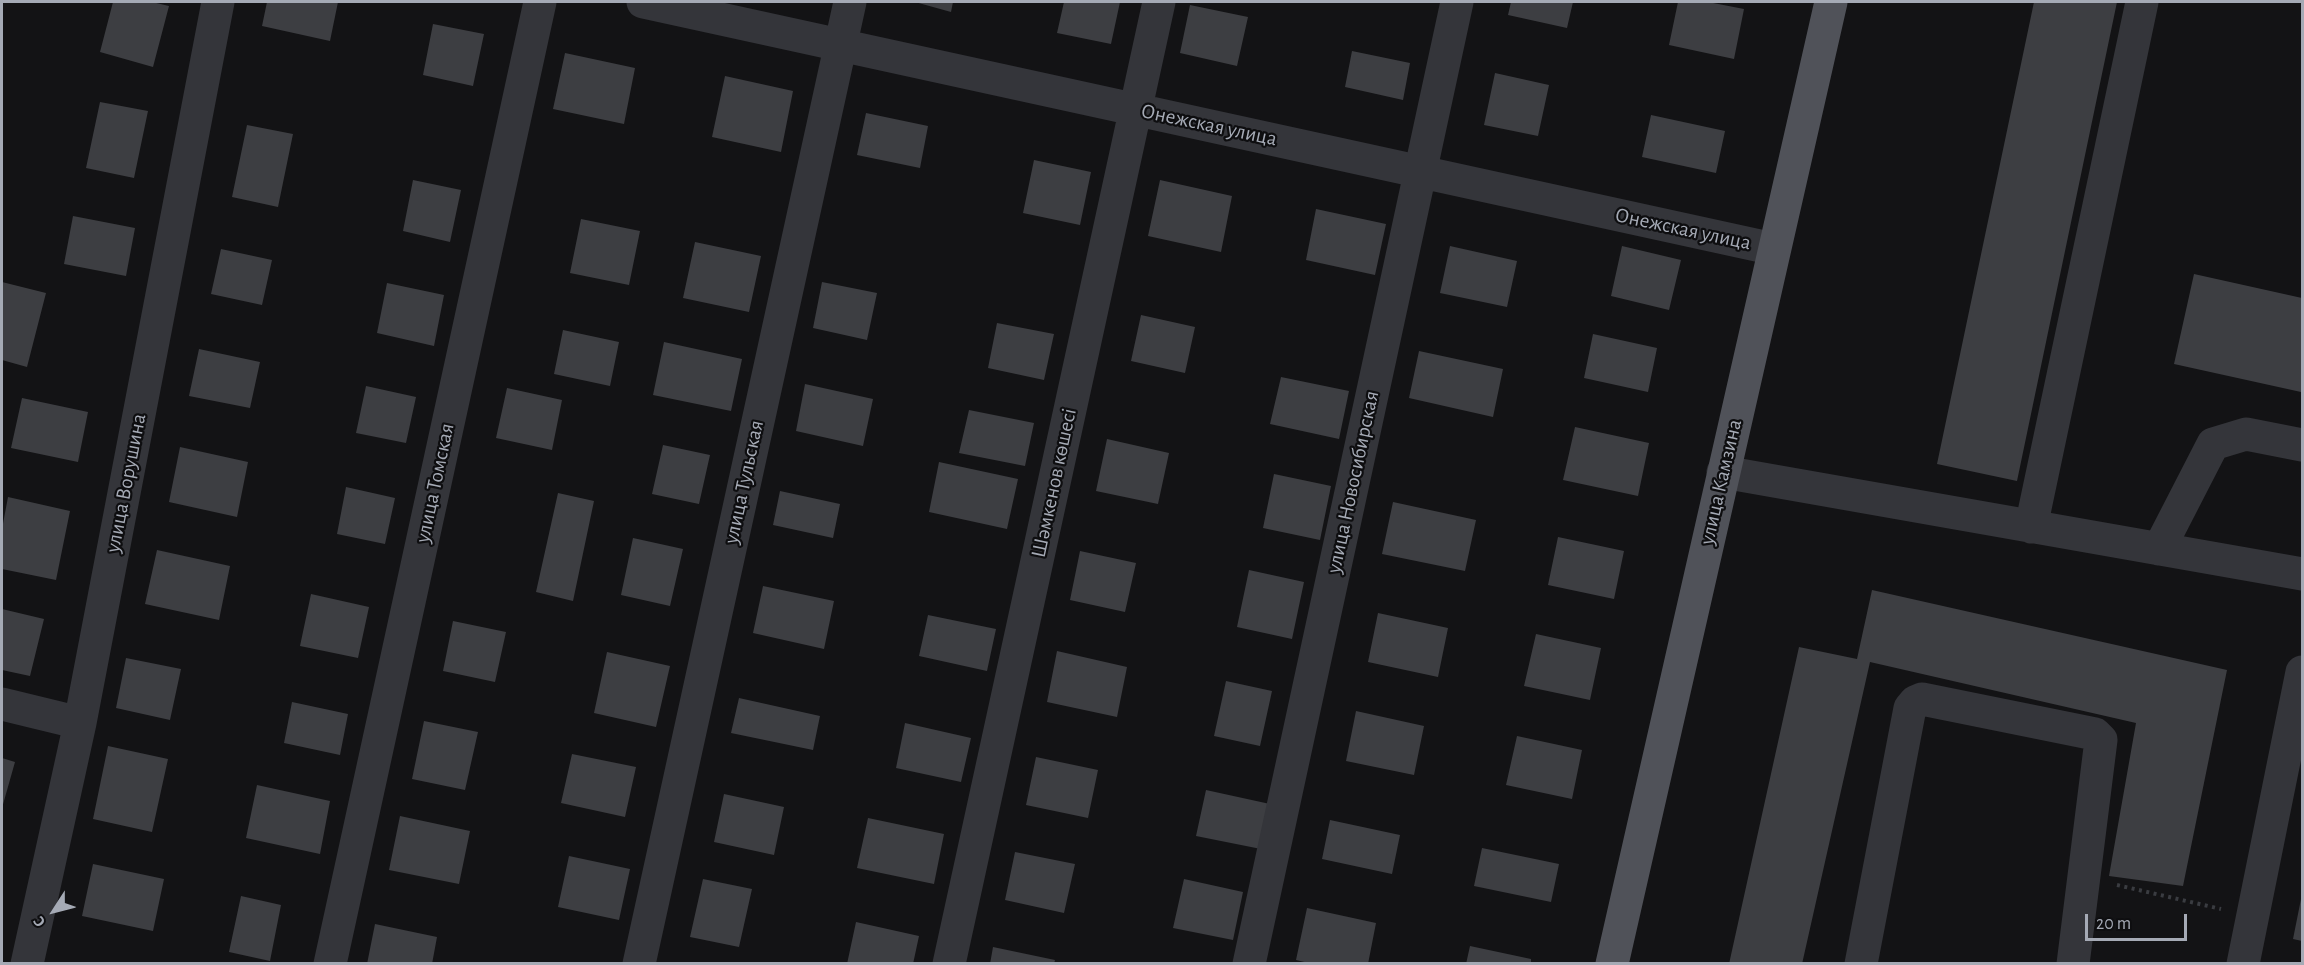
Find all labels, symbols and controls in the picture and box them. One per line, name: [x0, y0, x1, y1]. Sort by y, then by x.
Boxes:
street label: Онежская улица: [1139, 98, 1279, 152]
street label: Онежская улица: [1613, 202, 1753, 256]
street label: улица Новосибирская: [1321, 389, 1385, 575]
street label: Шәмкенов көшесі: [1026, 406, 1082, 560]
street label: улица Ворушина: [100, 411, 152, 555]
street label: улица Камзина: [1694, 417, 1748, 547]
street label: улица Тульская: [719, 418, 769, 546]
street label: улица Томская: [410, 421, 460, 545]
north arrow: [24, 881, 84, 941]
scale bar: [2088, 902, 2190, 940]
text: С: [30, 913, 49, 930]
text: 20 m: [2096, 915, 2131, 933]

